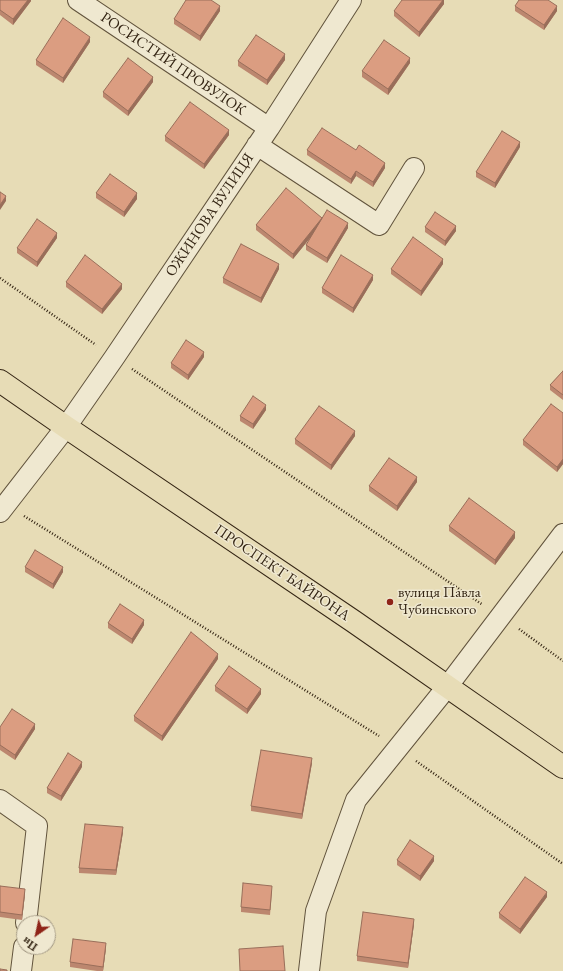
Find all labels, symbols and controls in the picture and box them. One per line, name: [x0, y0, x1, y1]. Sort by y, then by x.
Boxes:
street label: РОСИСТИЙ ПРОВУЛОК: [97, 9, 249, 119]
street label: ОЖИНОВА ВУЛИЦЯ: [162, 150, 258, 280]
street label: ПРОСПЕКТ БАЙРОНА: [211, 521, 353, 625]
place label: вулиця Павла Чубинського: [398, 584, 481, 619]
marker: вулиця Павла Чубинського: [385, 597, 395, 607]
north arrow: [16, 915, 56, 955]
text: Пн: [20, 934, 40, 954]

